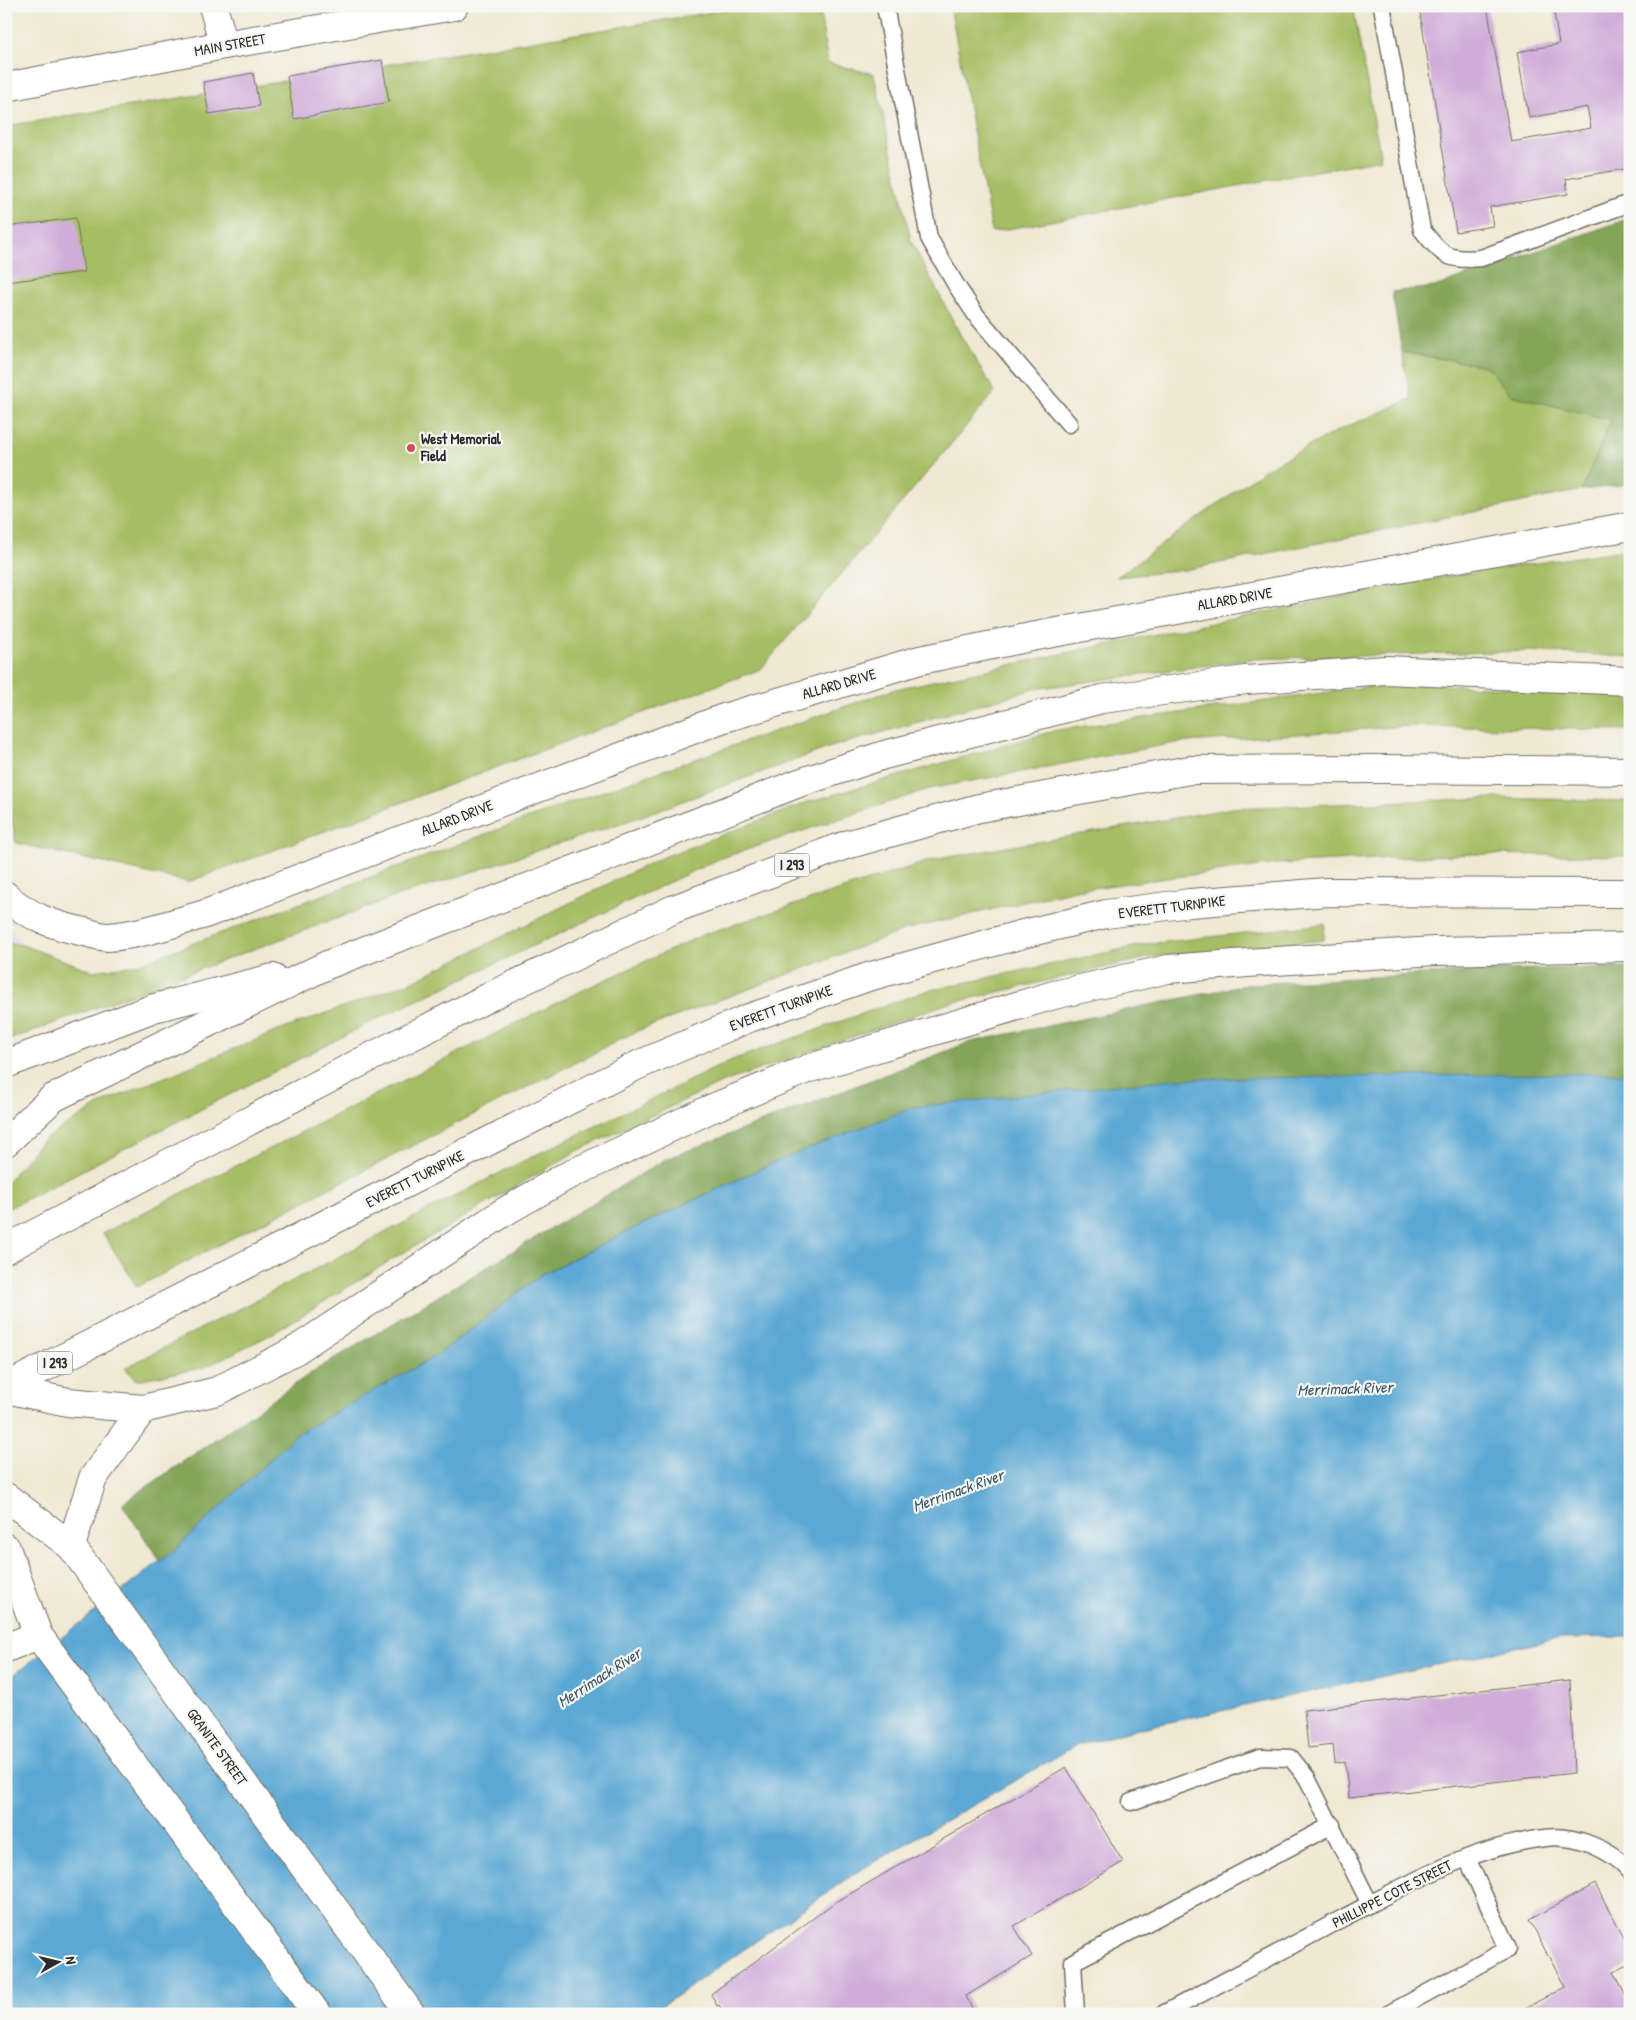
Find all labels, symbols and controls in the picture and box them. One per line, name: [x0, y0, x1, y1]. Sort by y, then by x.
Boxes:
street label: MAIN STREET: [193, 28, 268, 61]
place label: West Memorial Field: [420, 428, 502, 466]
marker: West Memorial Field: [405, 442, 417, 454]
street label: ALLARD DRIVE: [1196, 582, 1274, 615]
street label: ALLARD DRIVE: [800, 663, 878, 704]
street label: ALLARD DRIVE: [418, 794, 496, 841]
road number: I 293: [774, 854, 810, 876]
street label: EVERETT TURNPIKE: [1117, 889, 1227, 924]
street label: EVERETT TURNPIKE: [727, 979, 835, 1036]
street label: EVERETT TURNPIKE: [362, 1145, 468, 1212]
road number: I 293: [38, 1352, 72, 1375]
water label: Merrimack River: [1297, 1375, 1395, 1401]
water label: Merrimack River: [909, 1463, 1008, 1517]
water label: Merrimack River: [553, 1641, 646, 1712]
street label: GRANITE STREET: [182, 1704, 253, 1790]
street label: PHILLIPPE COTE STREET: [1328, 1854, 1456, 1933]
north arrow: [32, 1938, 82, 1988]
text: N: [61, 1955, 81, 1966]

